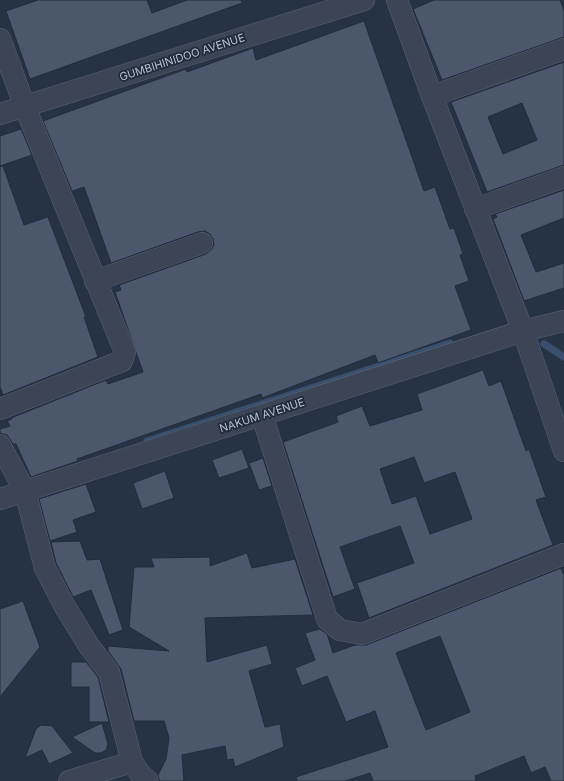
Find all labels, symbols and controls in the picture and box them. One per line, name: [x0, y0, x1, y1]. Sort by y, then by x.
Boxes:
street label: GUMBIHINIDOO AVENUE: [118, 30, 246, 84]
street label: NAKUM AVENUE: [218, 395, 306, 435]

